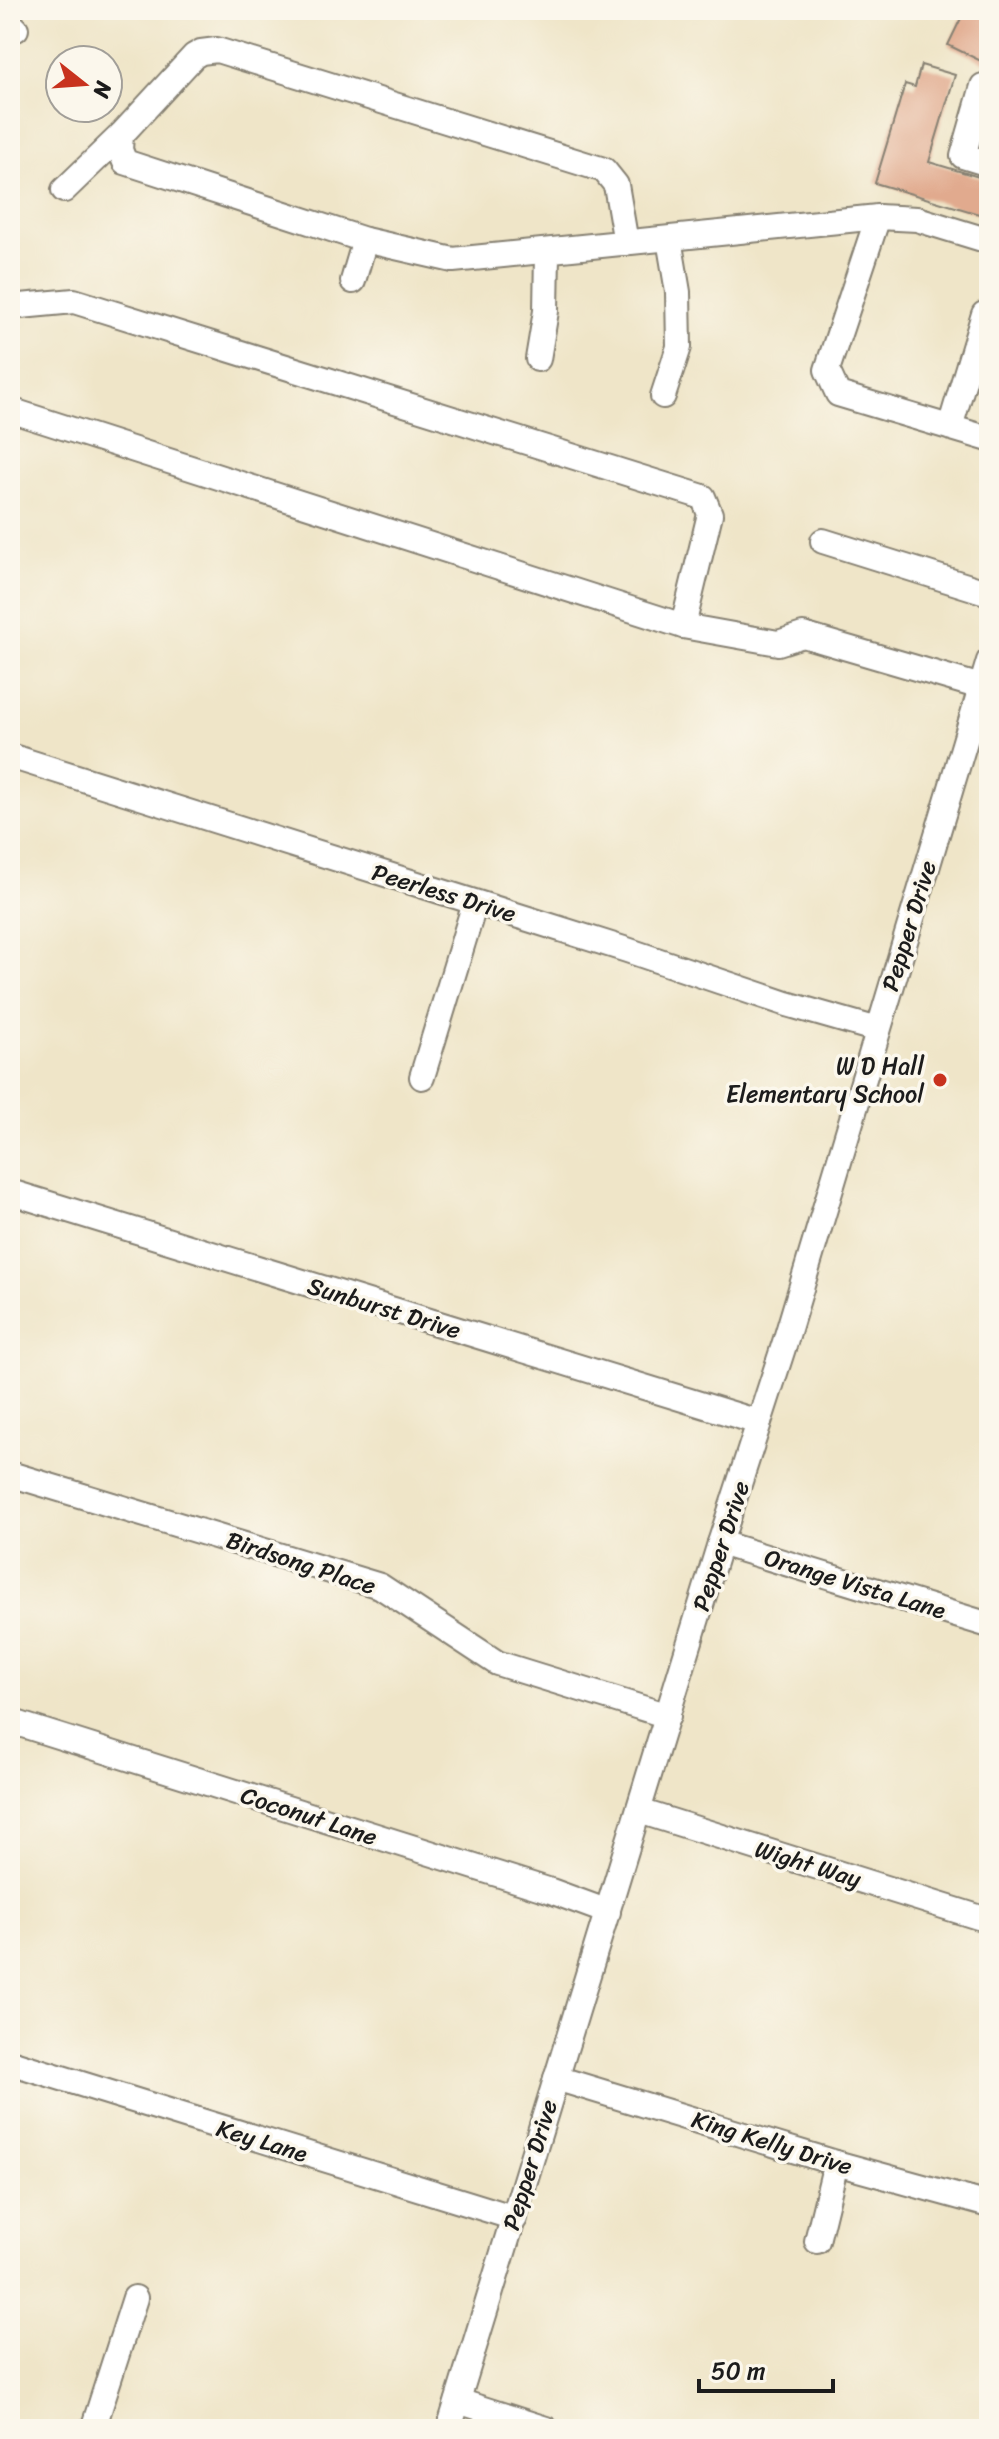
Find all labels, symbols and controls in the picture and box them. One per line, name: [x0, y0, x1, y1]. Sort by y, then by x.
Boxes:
north arrow: [44, 44, 124, 124]
text: N: [82, 76, 124, 103]
street label: Peerless Drive: [367, 851, 521, 935]
street label: Pepper Drive: [869, 855, 949, 997]
place label: W D Hall Elementary School: [726, 1045, 925, 1115]
marker: W D Hall Elementary School: [931, 1071, 949, 1089]
street label: Sunburst Drive: [302, 1265, 466, 1351]
street label: Pepper Drive: [680, 1475, 762, 1617]
street label: Birdsong Place: [221, 1519, 381, 1607]
street label: Orange Vista Lane: [759, 1536, 951, 1632]
street label: Coconut Lane: [235, 1774, 383, 1858]
street label: Wight Way: [750, 1828, 867, 1900]
street label: Pepper Drive: [490, 2094, 570, 2236]
street label: King Kelly Drive: [686, 2099, 858, 2187]
street label: Key Lane: [211, 2107, 313, 2175]
scale bar: [699, 2343, 833, 2393]
text: 50 m: [711, 2350, 766, 2392]

